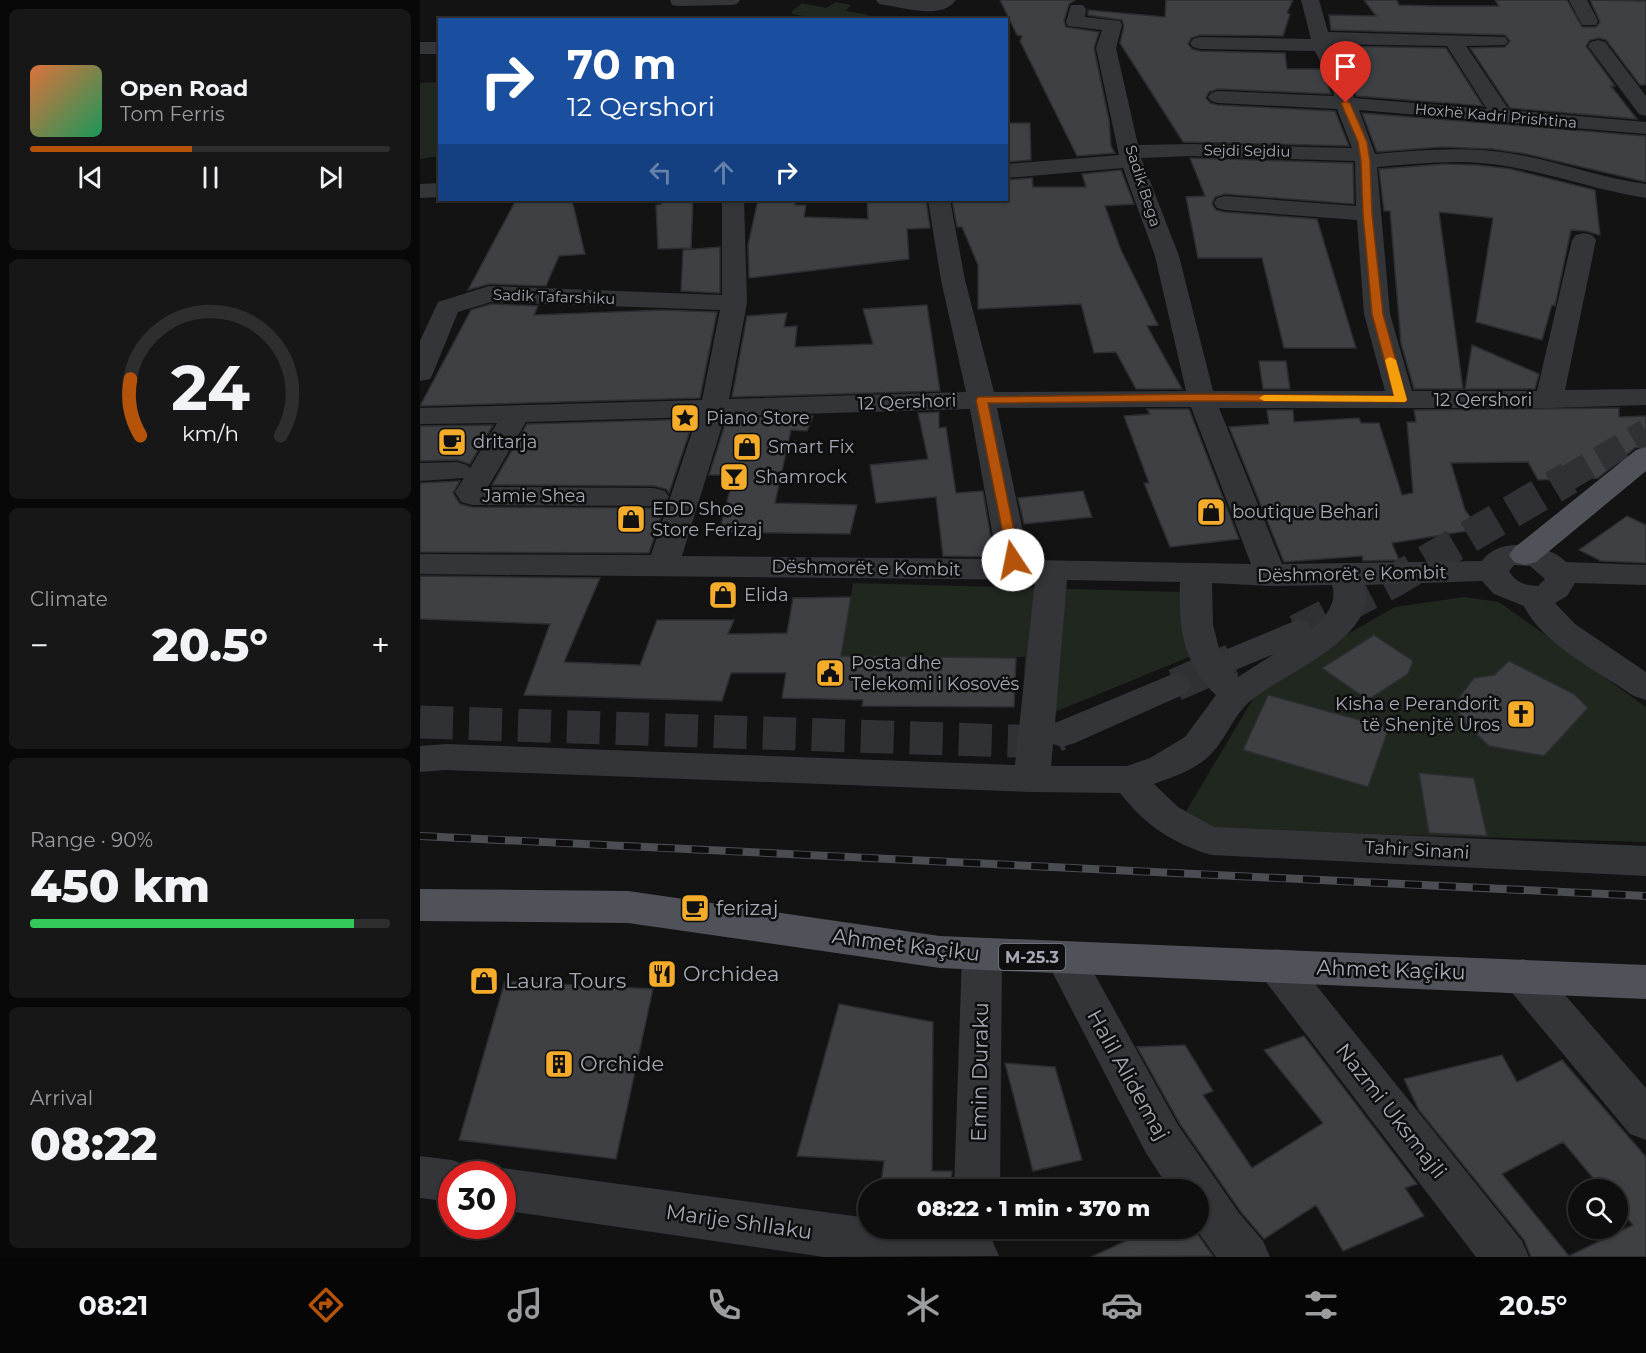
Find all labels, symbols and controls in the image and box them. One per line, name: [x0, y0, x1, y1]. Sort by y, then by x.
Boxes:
text: 70 m: [567, 38, 677, 90]
pin: [1320, 41, 1371, 103]
icon: right: [468, 42, 546, 120]
icon: arrive: [1329, 50, 1362, 83]
text: Open Road: [120, 75, 248, 102]
text: 12 Qershori: [567, 90, 715, 123]
street label: Hoxhë Kadri Prishtina: [1414, 99, 1578, 132]
text: Tom Ferris: [120, 102, 225, 126]
street label: Sejdi Sejdiu: [1203, 140, 1291, 161]
street label: Sadik Bega: [1121, 143, 1166, 229]
icon: left: [644, 156, 677, 189]
icon: ahead: [707, 156, 740, 189]
icon: right: [770, 156, 803, 189]
icon: previous: [74, 161, 107, 194]
icon: pause: [194, 161, 227, 194]
icon: next: [314, 161, 347, 194]
street label: Sadik Tafarshiku: [493, 285, 615, 308]
text: 24: [170, 350, 250, 426]
street label: 12 Qershori: [857, 389, 957, 415]
street label: 12 Qershori: [1434, 389, 1532, 411]
place icon: Piano Store: [669, 402, 701, 434]
place label: Piano Store: [706, 407, 810, 429]
text: km/h: [181, 420, 239, 446]
cafe icon: dritarja: [436, 426, 468, 458]
place label: dritarja: [473, 431, 537, 453]
shop icon: Smart Fix: [731, 431, 763, 463]
place label: Smart Fix: [768, 436, 855, 458]
bar icon: Shamrock: [718, 461, 750, 493]
place label: Shamrock: [755, 466, 847, 488]
street label: Jamie Shea: [481, 485, 586, 507]
shop icon: boutique Behari: [1195, 496, 1227, 528]
place label: EDD Shoe Store Ferizaj: [652, 498, 763, 541]
place label: boutique Behari: [1232, 501, 1379, 523]
shop icon: EDD Shoe Store Ferizaj: [615, 503, 647, 535]
position arrow: [981, 528, 1045, 592]
street label: Dëshmorët e Kombit: [771, 555, 961, 581]
street label: Dëshmorët e Kombit: [1257, 561, 1447, 587]
shop icon: Elida: [707, 579, 739, 611]
place label: Elida: [744, 584, 789, 606]
text: Climate: [30, 587, 108, 611]
text: 20.5°: [152, 617, 268, 672]
text: −: [30, 625, 49, 665]
text: +: [371, 625, 390, 665]
place label: Posta dhe Telekomi i Kosovës: [851, 652, 1020, 695]
public building icon: Posta dhe Telekomi i Kosovës: [814, 657, 846, 689]
place label: Kisha e Perandorit të Shenjtë Uros: [1335, 693, 1500, 736]
church icon: Kisha e Perandorit të Shenjtë Uros: [1505, 698, 1537, 730]
text: Range · 90%: [30, 828, 153, 852]
street label: Tahir Sinani: [1364, 836, 1470, 864]
text: 450 km: [30, 858, 210, 913]
cafe icon: ferizaj: [679, 892, 711, 924]
place label: ferizaj: [716, 895, 778, 920]
street label: Ahmet Kaçiku: [831, 923, 982, 966]
road number: M-25.3: [999, 944, 1065, 970]
street label: Ahmet Kaçiku: [1316, 954, 1466, 985]
restaurant icon: Orchidea: [646, 958, 678, 990]
place label: Orchidea: [683, 961, 779, 986]
shop icon: Laura Tours: [468, 965, 500, 997]
place label: Laura Tours: [505, 968, 626, 993]
street label: Emin Duraku: [966, 1002, 993, 1142]
street label: Halil Alidemaj: [1082, 1005, 1175, 1145]
street label: Nazmi Uksmajli: [1331, 1038, 1452, 1183]
building icon: Orchide: [543, 1048, 575, 1080]
place label: Orchide: [580, 1051, 664, 1076]
text: Arrival: [30, 1086, 93, 1110]
text: 08:22: [30, 1116, 158, 1171]
speed limit sign: 30: [438, 1161, 516, 1239]
map controls: [1568, 1179, 1628, 1239]
button: search: [1568, 1179, 1628, 1239]
text: 08:22 · 1 min · 370 m: [917, 1195, 1150, 1222]
street label: Marije Shllaku: [664, 1199, 814, 1244]
icon: directions: [305, 1284, 347, 1326]
icon: music: [504, 1284, 546, 1326]
icon: phone: [703, 1284, 745, 1326]
icon: climate: [902, 1284, 944, 1326]
icon: car: [1101, 1284, 1143, 1326]
icon: filters: [1300, 1284, 1342, 1326]
text: 08:21: [79, 1289, 148, 1322]
text: 20.5°: [1499, 1289, 1567, 1322]

